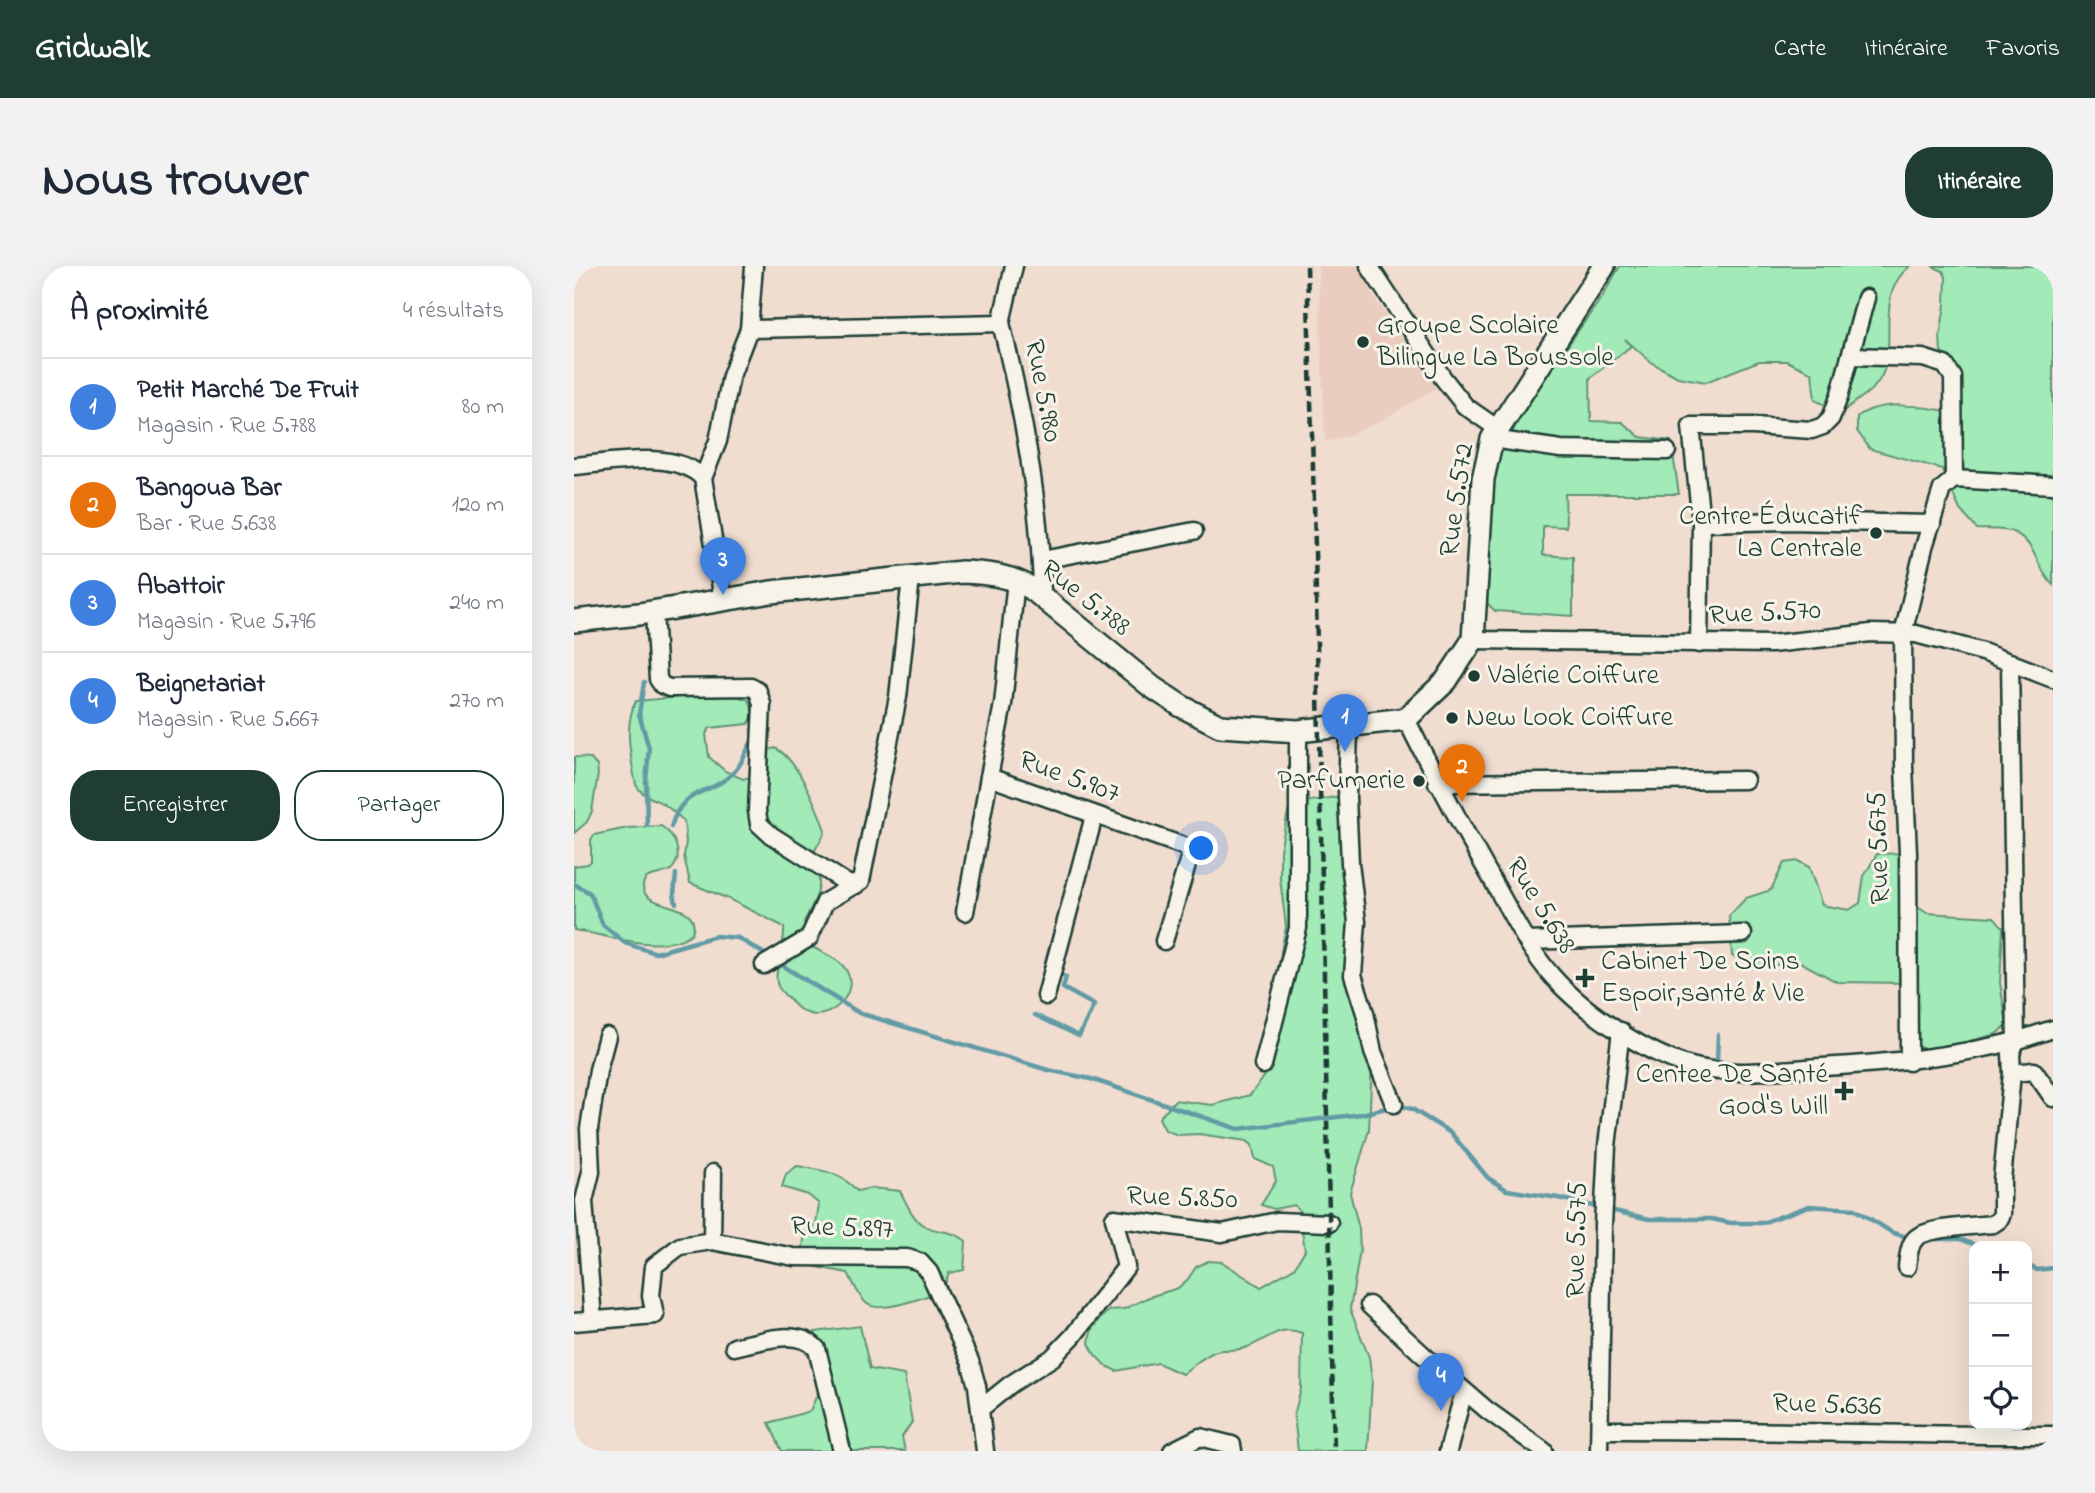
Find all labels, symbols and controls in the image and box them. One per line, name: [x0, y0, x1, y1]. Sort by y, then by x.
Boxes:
text: Gridwalk: [35, 25, 150, 73]
text: Carte: [1774, 32, 1826, 67]
text: Itinéraire: [1864, 32, 1948, 67]
text: Favoris: [1986, 32, 2060, 67]
text: Nous trouver: [42, 146, 308, 218]
button: Itinéraire: [1905, 147, 2053, 218]
text: À proximité: [70, 290, 208, 334]
text: 4 résultats: [403, 295, 504, 328]
place label: Groupe Scolaire Bilingue La Boussole: [1376, 306, 1614, 379]
marker: Groupe Scolaire Bilingue La Boussole: [1355, 334, 1371, 350]
street label: Rue 5.980: [1012, 336, 1072, 446]
text: Petit Marché De Fruit: [137, 372, 359, 410]
text: 1: [89, 391, 97, 424]
text: 80 m: [462, 391, 504, 424]
text: Magasin · Rue 5.788: [137, 410, 316, 443]
street label: Rue 5.572: [1430, 441, 1486, 559]
text: Bangoua Bar: [137, 470, 282, 508]
text: 2: [87, 489, 99, 522]
text: 120 m: [452, 489, 504, 522]
place label: Centre Éducatif La Centrale: [1679, 497, 1862, 570]
text: Bar · Rue 5.638: [137, 508, 276, 541]
marker: Centre Éducatif La Centrale: [1868, 525, 1884, 541]
pin: 3: [700, 537, 746, 595]
street label: Rue 5.788: [1031, 550, 1139, 648]
text: Abattoir: [137, 568, 225, 606]
text: 3: [88, 587, 98, 620]
text: 240 m: [450, 587, 504, 620]
street label: Rue 5.570: [1708, 591, 1822, 637]
text: Magasin · Rue 5.796: [137, 606, 316, 639]
place label: Valérie Coiffure: [1487, 656, 1659, 697]
text: Beignetariat: [137, 666, 265, 704]
marker: Valérie Coiffure: [1466, 668, 1482, 684]
text: 4: [88, 685, 98, 718]
text: 270 m: [450, 685, 504, 718]
pin: 1: [1322, 694, 1368, 752]
place label: New Look Coiffure: [1466, 698, 1673, 739]
text: Magasin · Rue 5.667: [137, 704, 319, 737]
marker: New Look Coiffure: [1444, 710, 1460, 726]
street label: Rue 5.907: [1013, 741, 1126, 815]
pin: 2: [1439, 744, 1485, 802]
place label: Parfumerie: [1277, 761, 1405, 802]
button: Enregistrer: [70, 770, 280, 841]
button: Partager: [294, 770, 504, 841]
marker: Parfumerie: [1411, 773, 1427, 789]
street label: Rue 5.675: [1858, 791, 1902, 905]
your location: [1184, 831, 1218, 865]
street label: Rue 5.638: [1494, 850, 1586, 962]
place label: Cabinet De Soins Espoir,santé & Vie: [1601, 942, 1805, 1015]
marker: Cabinet De Soins Espoir,santé & Vie: [1575, 968, 1595, 988]
place label: Centee De Santé God's Will: [1636, 1055, 1828, 1128]
marker: Centee De Santé God's Will: [1834, 1081, 1854, 1101]
street label: Rue 5.850: [1126, 1177, 1238, 1221]
street label: Rue 5.575: [1556, 1182, 1600, 1298]
street label: Rue 5.897: [790, 1207, 895, 1251]
map controls: [1969, 1241, 2032, 1430]
button: +: [1969, 1241, 2032, 1304]
button: −: [1969, 1304, 2032, 1367]
pin: 4: [1418, 1353, 1464, 1411]
button: locate: [1969, 1367, 2032, 1430]
street label: Rue 5.636: [1772, 1384, 1882, 1428]

